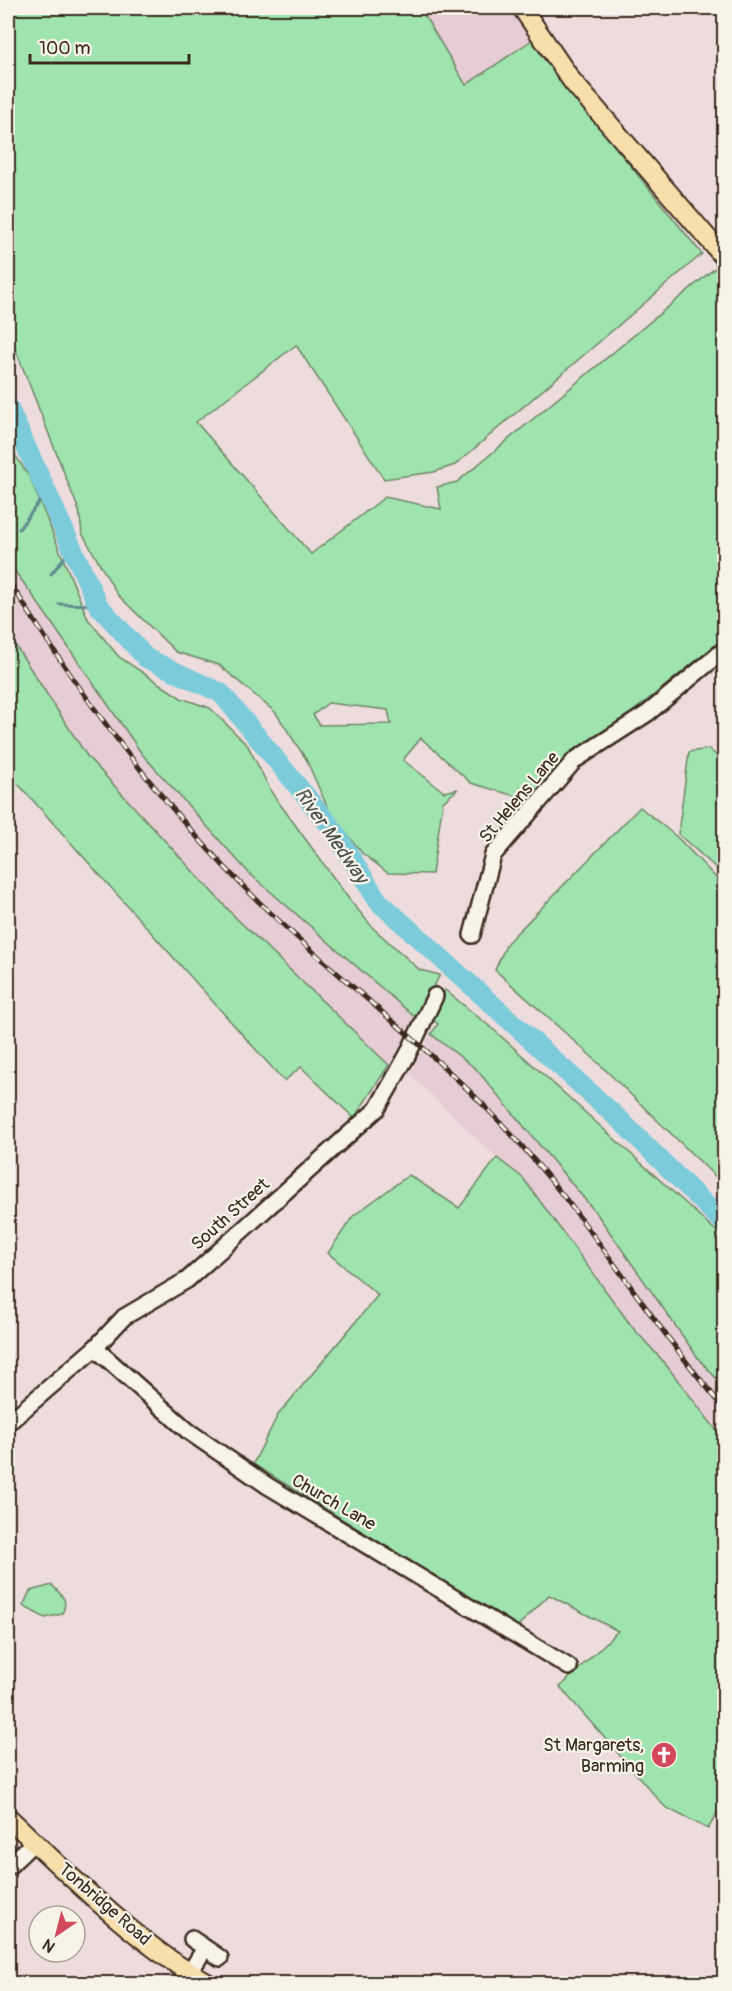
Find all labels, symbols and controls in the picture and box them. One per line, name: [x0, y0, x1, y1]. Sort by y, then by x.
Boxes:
scale bar: [30, 27, 189, 65]
text: 100 m: [39, 37, 91, 60]
street label: St Helens Lane: [474, 747, 565, 848]
water label: River Medway: [289, 782, 375, 890]
street label: South Street: [186, 1173, 275, 1256]
street label: Church Lane: [287, 1469, 380, 1536]
place label: St Margarets, Barming: [543, 1734, 644, 1778]
church icon: St Margarets, Barming: [649, 1740, 679, 1770]
street label: Tonbridge Road: [54, 1858, 156, 1951]
north arrow: [27, 1904, 87, 1964]
text: N: [39, 1934, 59, 1957]

